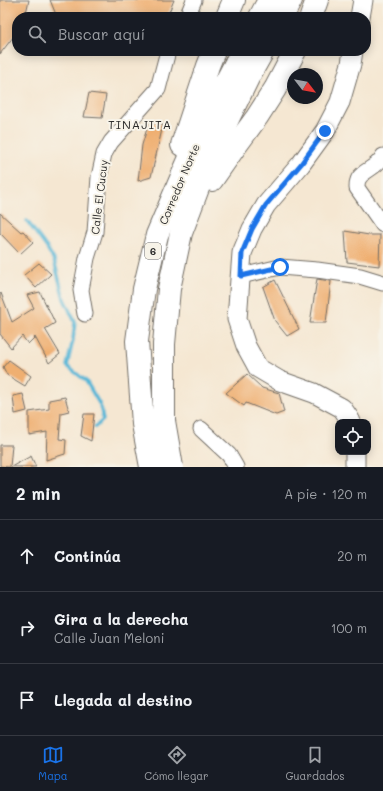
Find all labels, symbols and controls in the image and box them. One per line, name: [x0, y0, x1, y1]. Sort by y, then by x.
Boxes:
search box: [12, 12, 371, 56]
icon: search: [26, 23, 48, 45]
text: Buscar aquí: [58, 24, 145, 44]
north arrow: [287, 68, 323, 104]
district label: TINAJITA: [108, 116, 172, 132]
route end: [316, 122, 334, 140]
street label: Corredor Norte: [155, 141, 203, 227]
street label: Calle El Cucuy: [87, 158, 111, 235]
road number: 6: [145, 243, 161, 259]
route start: [271, 258, 289, 276]
map controls: [335, 419, 371, 455]
button: locate: [335, 419, 371, 455]
text: 2 min: [16, 482, 61, 504]
text: A pie · 120 m: [284, 485, 367, 502]
icon: ahead: [16, 545, 38, 567]
text: Continúa: [54, 546, 121, 566]
text: 20 m: [337, 547, 367, 564]
text: Gira a la derecha: [54, 609, 188, 629]
icon: right: [16, 617, 38, 639]
text: 100 m: [331, 619, 367, 636]
text: Calle Juan Meloni: [54, 629, 164, 646]
icon: arrive: [16, 689, 38, 711]
text: Llegada al destino: [54, 690, 192, 710]
tab: Mapa: [38, 744, 68, 783]
tab: Cómo llegar: [144, 744, 209, 783]
tab: Guardados: [285, 744, 345, 783]

